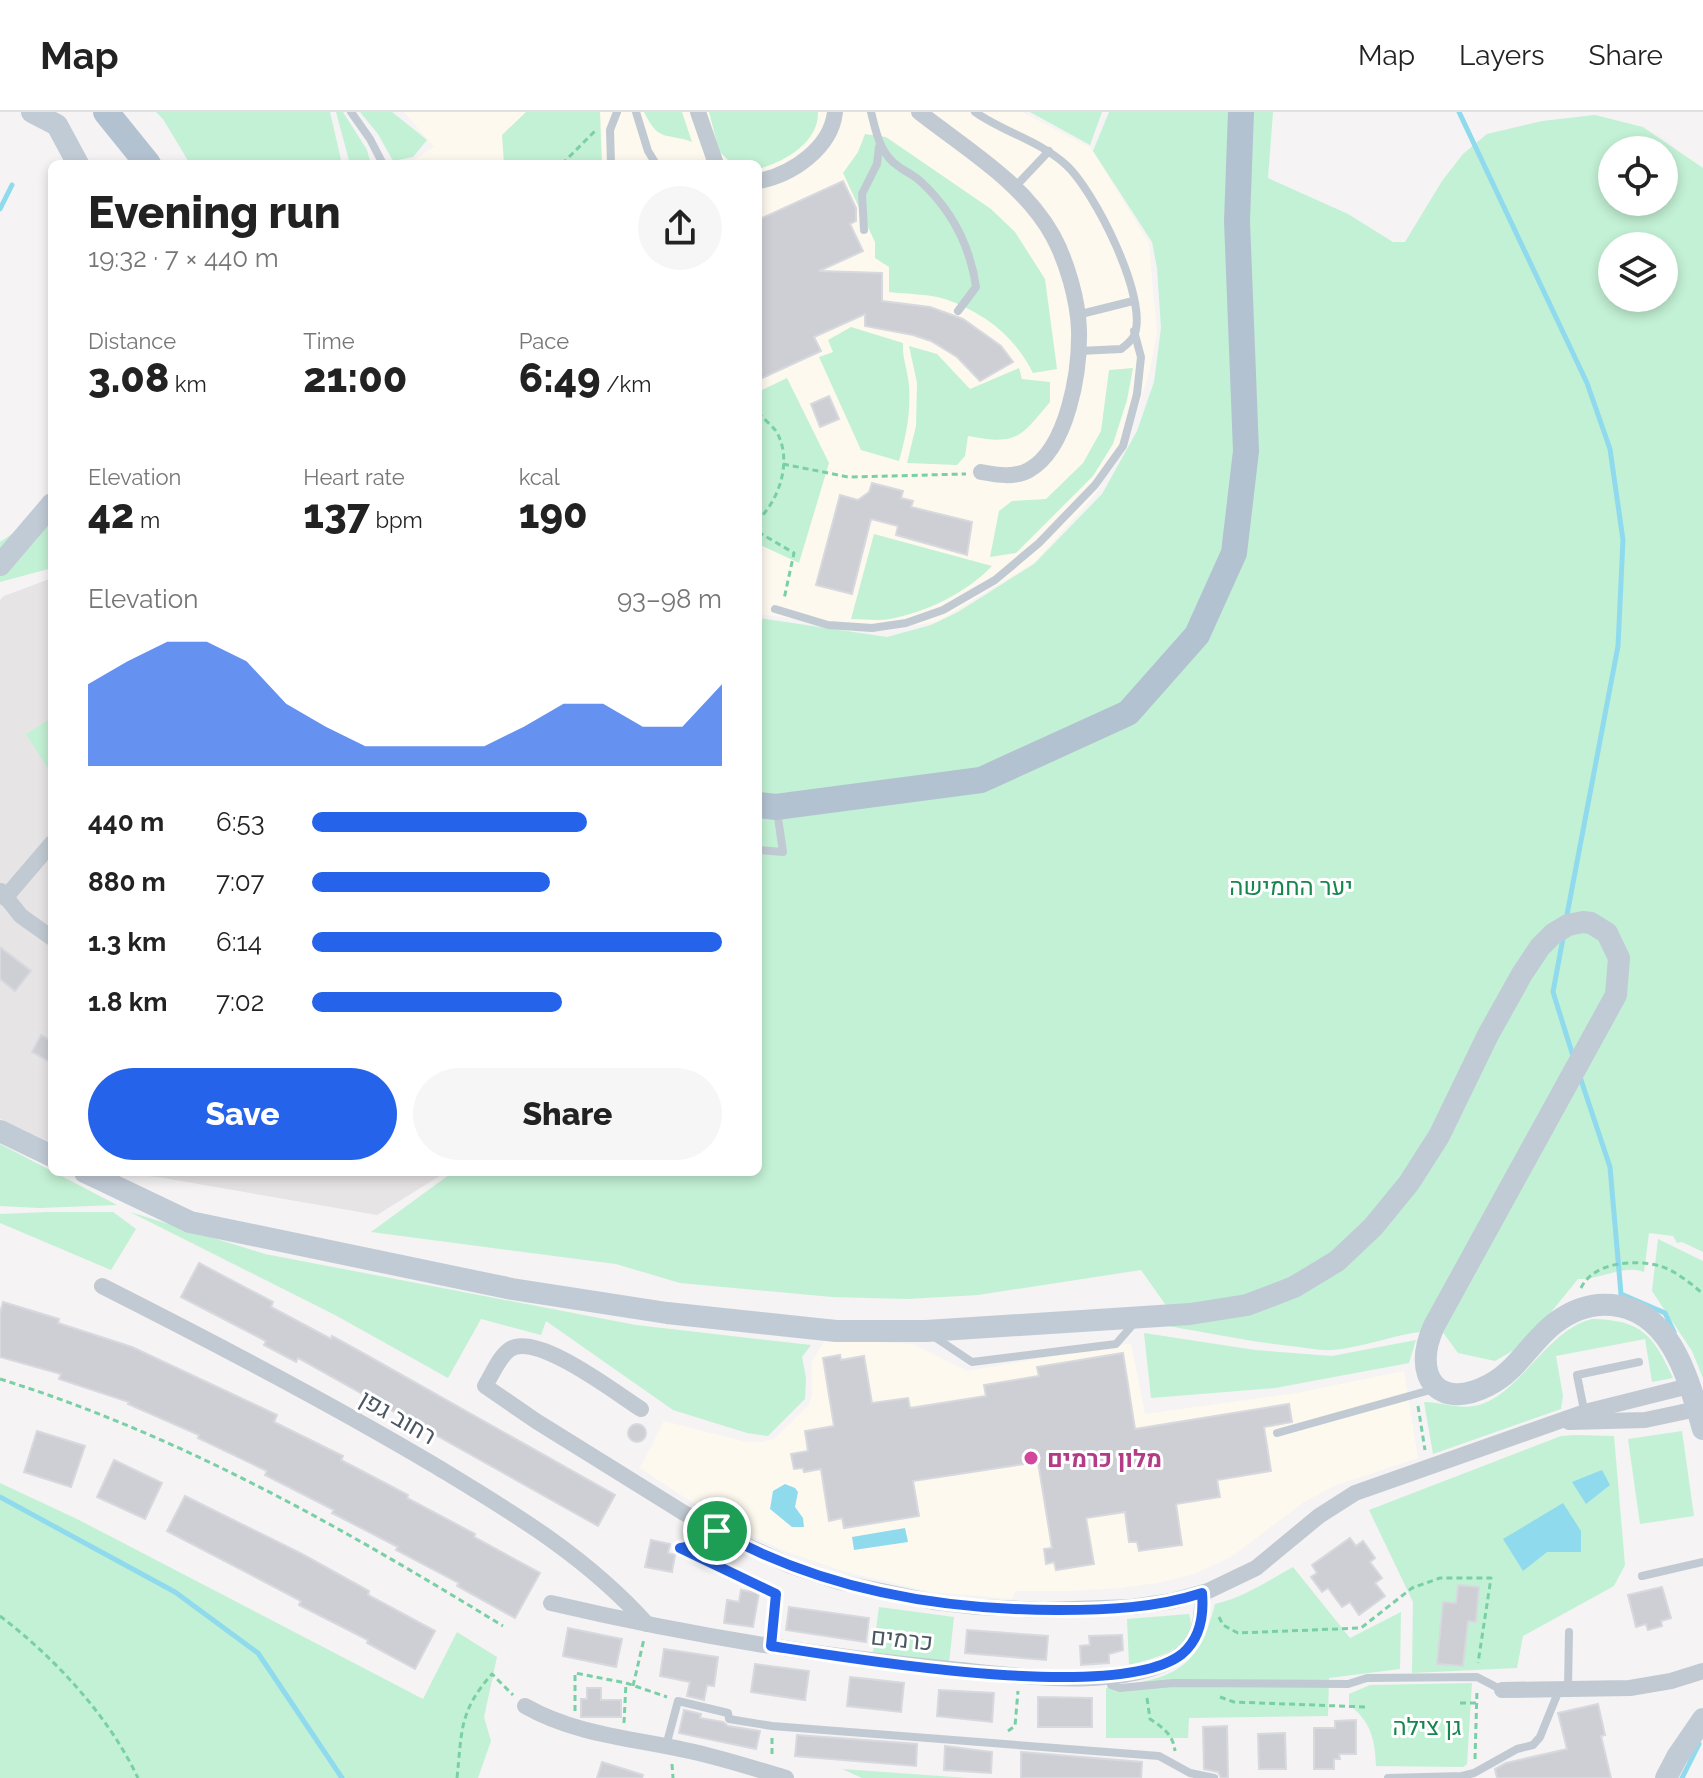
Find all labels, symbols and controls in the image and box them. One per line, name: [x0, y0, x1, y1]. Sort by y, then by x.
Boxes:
text: Map: [40, 33, 119, 78]
text: Map: [1358, 39, 1415, 72]
text: Layers: [1459, 39, 1545, 72]
text: Share: [1589, 39, 1663, 72]
map controls: [1598, 136, 1678, 312]
button: locate: [1598, 136, 1678, 216]
button: share: [638, 186, 722, 270]
text: Evening run: [88, 187, 341, 238]
button: layers: [1598, 232, 1678, 312]
text: 19:32 · 7 × 440 m: [88, 243, 279, 273]
text: Distance: [88, 328, 176, 354]
text: Time: [303, 328, 355, 354]
text: Pace: [519, 328, 569, 354]
text: 3.08: [88, 354, 169, 401]
text: 21:00: [303, 354, 407, 401]
text: 6:49: [519, 354, 601, 401]
text: km: [169, 371, 207, 397]
text: /km: [601, 371, 651, 397]
text: Elevation: [88, 464, 181, 490]
text: Heart rate: [303, 464, 405, 490]
text: kcal: [519, 464, 560, 490]
text: 42: [88, 490, 134, 537]
text: 137: [303, 490, 370, 537]
text: 190: [519, 490, 588, 537]
text: m: [134, 507, 160, 533]
text: bpm: [370, 507, 423, 533]
text: Elevation: [88, 584, 198, 614]
text: 93–98 m: [617, 584, 722, 614]
text: 440 m: [88, 807, 164, 837]
text: 6:53: [216, 807, 265, 837]
text: 880 m: [88, 867, 166, 897]
text: 7:07: [216, 867, 264, 897]
park label: יער החמישה: [1229, 872, 1353, 901]
text: 1.3 km: [88, 927, 166, 957]
text: 6:14: [216, 927, 262, 957]
text: 1.8 km: [88, 987, 167, 1017]
text: 7:02: [216, 987, 264, 1017]
button: Save: [88, 1068, 397, 1160]
button: Share: [413, 1068, 722, 1160]
street label: רחוב גפן: [355, 1384, 441, 1450]
place label: מלון כרמים: [1047, 1444, 1162, 1473]
marker: מלון כרמים: [1022, 1449, 1040, 1467]
pin: [683, 1497, 751, 1565]
icon: arrive: [695, 1509, 739, 1553]
street label: כרמים: [869, 1621, 935, 1657]
park label: גן צילה: [1392, 1712, 1462, 1741]

